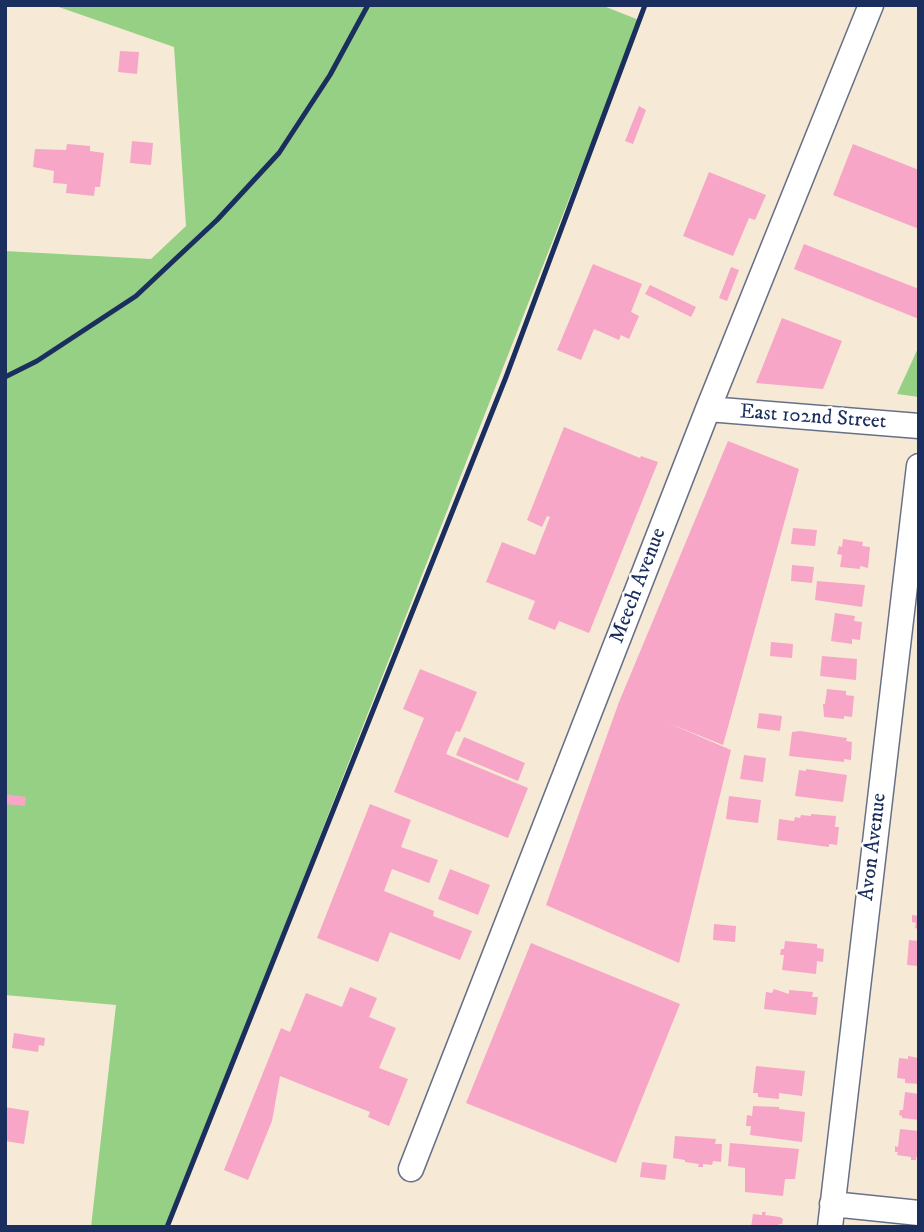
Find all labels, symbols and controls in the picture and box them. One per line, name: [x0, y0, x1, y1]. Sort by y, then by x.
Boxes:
street label: East 102nd Street: [739, 400, 887, 436]
street label: Meech Avenue: [605, 525, 673, 647]
street label: Avon Avenue: [855, 792, 893, 902]

